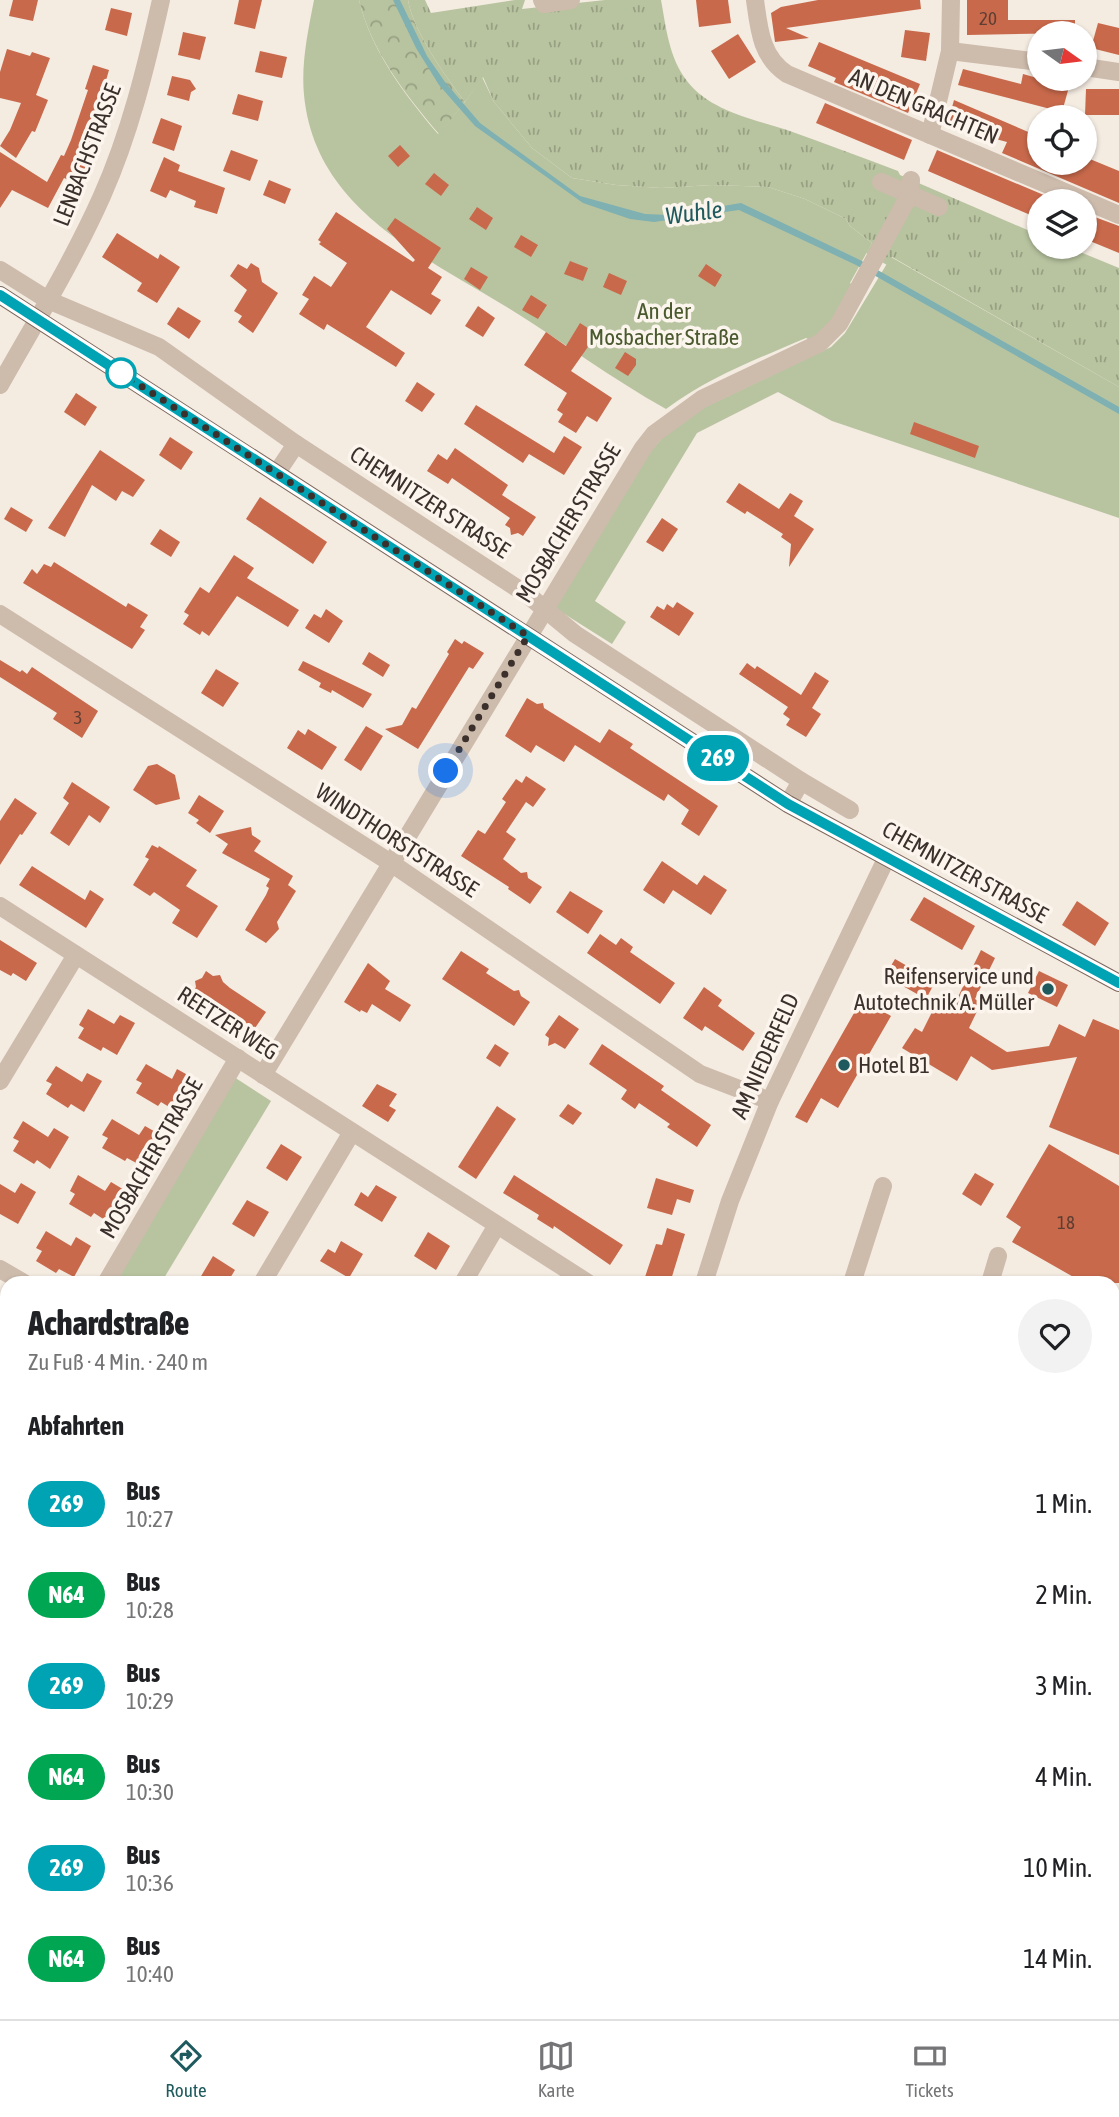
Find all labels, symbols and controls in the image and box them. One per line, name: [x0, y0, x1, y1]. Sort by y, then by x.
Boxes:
house number: 20: [979, 7, 997, 29]
north arrow: [1027, 21, 1097, 91]
map controls: [1027, 21, 1097, 259]
street label: AN DEN GRACHTEN: [845, 63, 1003, 149]
street label: LENBACHSTRASSE: [48, 80, 126, 230]
button: locate: [1027, 105, 1097, 175]
button: layers: [1027, 189, 1097, 259]
water label: Wuhle: [664, 196, 724, 229]
park label: An der Mosbacher Straße: [589, 298, 739, 350]
unlabelled marker: [106, 358, 136, 388]
street label: MOSBACHER STRASSE: [510, 439, 626, 607]
street label: CHEMNITZER STRASSE: [345, 441, 515, 563]
house number: 3: [74, 706, 82, 728]
line badge: 269: [678, 735, 758, 781]
text: 269: [701, 744, 735, 771]
your location: [428, 753, 463, 788]
street label: WINDTHORSTSTRASSE: [311, 778, 483, 902]
street label: CHEMNITZER STRASSE: [878, 816, 1052, 928]
place label: Reifenservice und Autotechnik A. Müller: [854, 963, 1035, 1015]
street label: REETZER WEG: [173, 981, 283, 1065]
marker: Reifenservice und Autotechnik A. Müller: [1040, 981, 1056, 997]
street label: AM NIEDERFELD: [726, 989, 804, 1123]
place label: Hotel B1: [858, 1052, 930, 1078]
marker: Hotel B1: [836, 1057, 852, 1073]
street label: MOSBACHER STRASSE: [95, 1073, 207, 1243]
house number: 18: [1057, 1211, 1075, 1233]
button: heart: [1018, 1299, 1092, 1373]
text: Achardstraße: [28, 1304, 189, 1342]
text: Zu Fuß · 4 Min. · 240 m: [28, 1349, 208, 1375]
text: Abfahrten: [28, 1411, 124, 1441]
text: Bus: [126, 1476, 160, 1506]
text: 1 Min.: [1036, 1489, 1092, 1519]
text: 269: [50, 1490, 83, 1517]
text: 10:27: [126, 1506, 174, 1532]
text: Bus: [126, 1567, 160, 1597]
text: 2 Min.: [1036, 1580, 1092, 1610]
text: N64: [48, 1581, 85, 1608]
text: 10:28: [126, 1597, 174, 1623]
text: Bus: [126, 1658, 160, 1688]
text: 3 Min.: [1036, 1671, 1092, 1701]
text: 269: [50, 1672, 83, 1699]
text: 10:29: [126, 1688, 174, 1714]
text: Bus: [126, 1749, 160, 1779]
text: 4 Min.: [1036, 1762, 1092, 1792]
text: N64: [48, 1763, 85, 1790]
text: 10:30: [126, 1779, 174, 1805]
text: Bus: [126, 1840, 160, 1870]
text: 10 Min.: [1023, 1853, 1092, 1883]
text: 269: [50, 1854, 83, 1881]
text: 10:36: [126, 1870, 174, 1896]
text: Bus: [126, 1931, 160, 1961]
text: 14 Min.: [1023, 1944, 1092, 1974]
text: N64: [48, 1945, 85, 1972]
text: 10:40: [126, 1961, 174, 1987]
tab: Route: [165, 2037, 207, 2101]
tab: Karte: [537, 2037, 575, 2101]
tab: Tickets: [906, 2037, 954, 2101]

